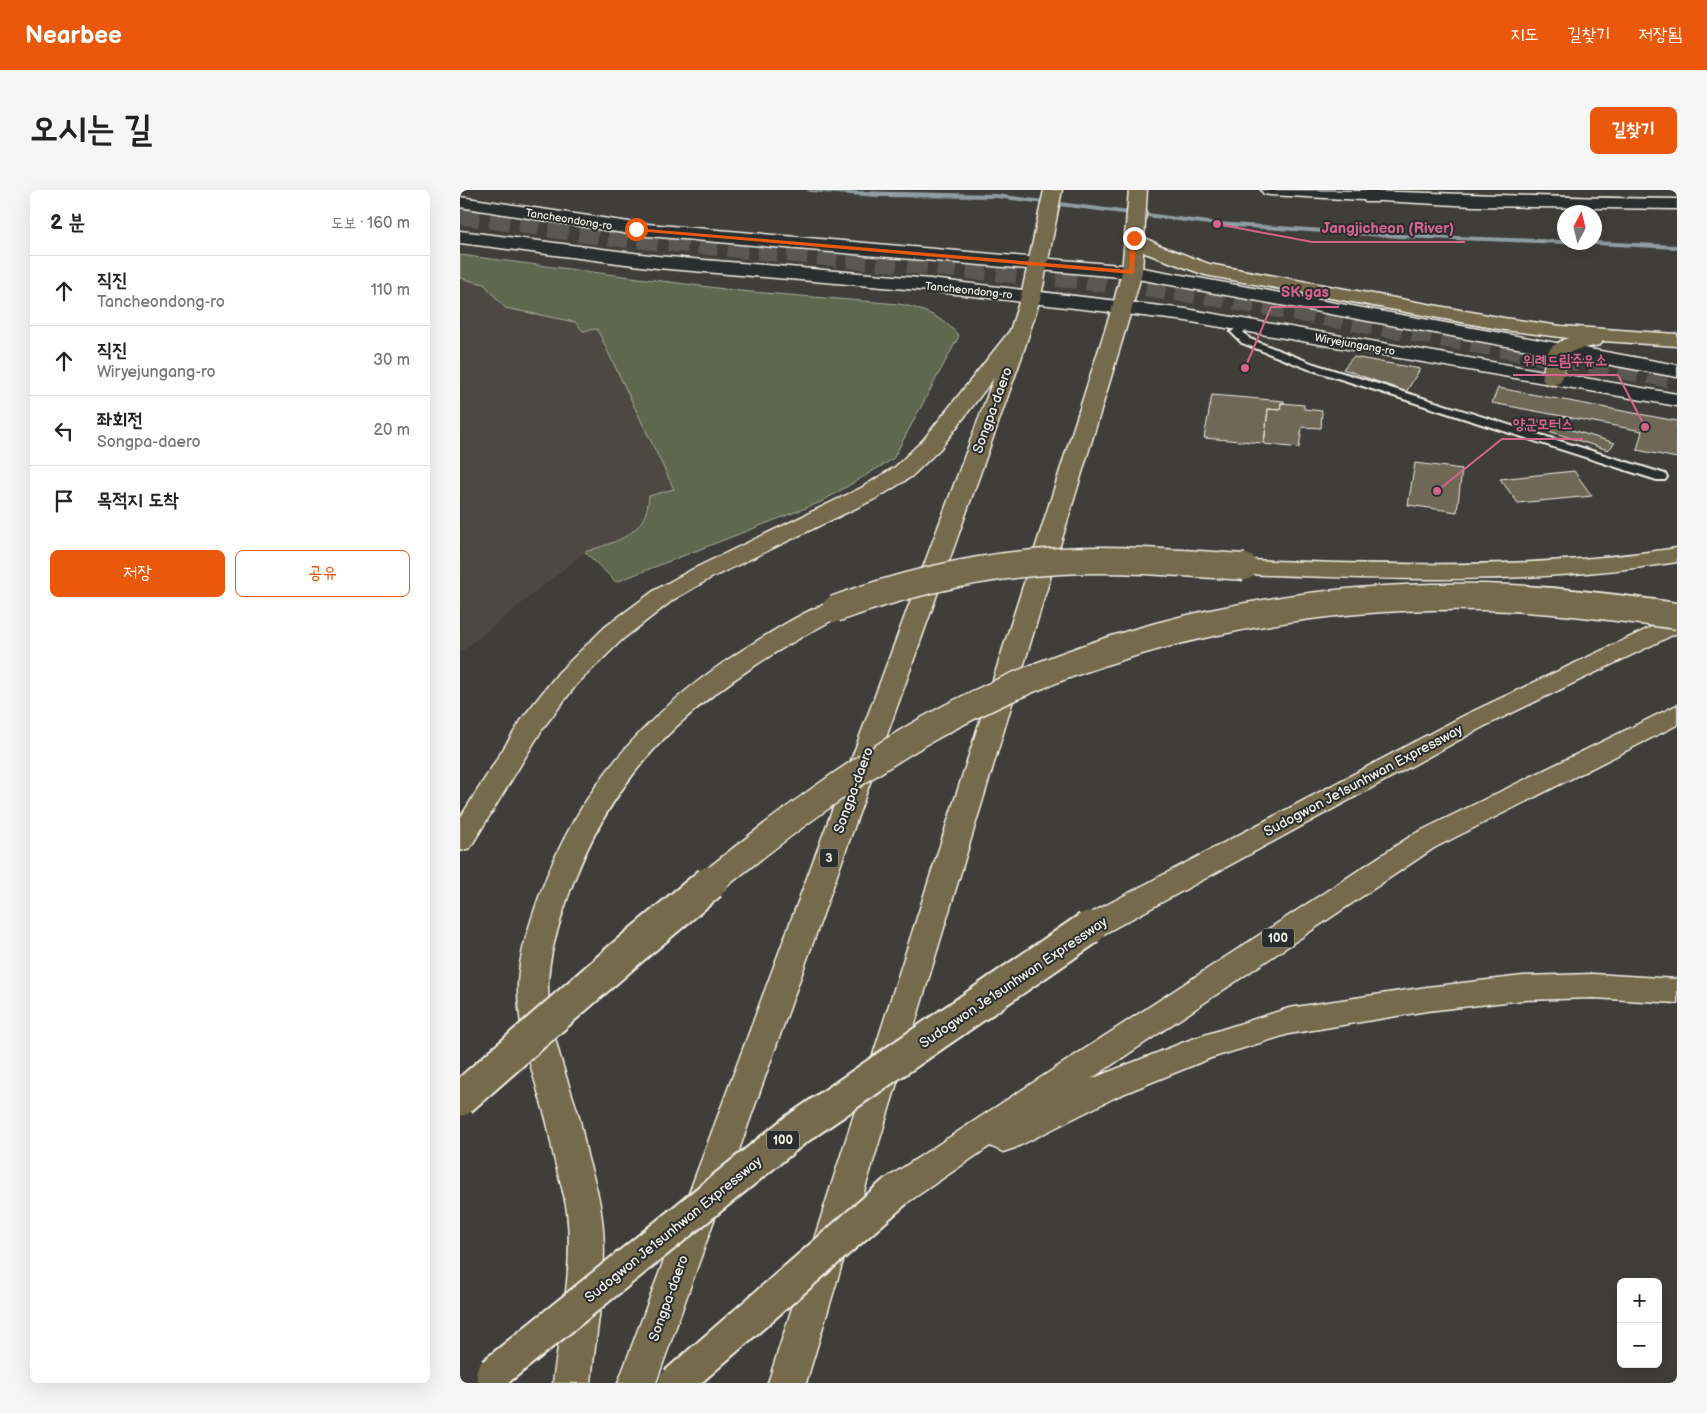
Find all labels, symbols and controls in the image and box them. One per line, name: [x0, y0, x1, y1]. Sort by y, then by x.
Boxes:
text: Nearbee: [25, 21, 122, 50]
text: 지도: [1510, 24, 1539, 45]
text: 길찾기: [1567, 24, 1611, 45]
text: 저장됨: [1639, 24, 1682, 45]
button: 길찾기: [1590, 107, 1677, 154]
text: 오시는 길: [30, 108, 152, 151]
north arrow: [1557, 205, 1602, 250]
street label: Tancheondong-ro: [524, 206, 613, 233]
text: 2 분: [50, 210, 85, 235]
callout: Jangjicheon (River): [1312, 212, 1465, 242]
text: 도보 · 160 m: [331, 214, 410, 233]
route start: [625, 218, 648, 241]
text: Jangjicheon (River): [1322, 219, 1454, 238]
route end: [1123, 227, 1146, 250]
text: 직진: [97, 269, 128, 292]
icon: ahead: [50, 277, 78, 305]
callout: SK gas: [1271, 277, 1339, 307]
street label: Tancheondong-ro: [925, 279, 1013, 302]
text: 110 m: [371, 281, 410, 300]
text: SK gas: [1281, 283, 1329, 302]
text: Tancheondong-ro: [97, 293, 225, 312]
street label: Wiryejungang-ro: [1314, 331, 1396, 358]
text: 직진: [97, 339, 128, 362]
callout: 위례드림주유소: [1513, 345, 1618, 375]
icon: ahead: [50, 347, 78, 375]
text: 30 m: [373, 351, 410, 370]
text: 위례드림주유소: [1523, 351, 1607, 370]
text: Wiryejungang-ro: [97, 363, 216, 382]
street label: Songpa-daero: [969, 365, 1016, 456]
text: 좌회전: [97, 409, 143, 432]
callout: 양군모터스: [1502, 409, 1583, 439]
text: 양군모터스: [1513, 415, 1573, 434]
icon: left: [50, 417, 78, 445]
text: 20 m: [374, 421, 410, 440]
text: Songpa-daero: [97, 433, 200, 452]
icon: arrive: [50, 487, 78, 515]
text: 목적지 도착: [97, 489, 179, 512]
button: 저장: [50, 550, 225, 597]
button: 공유: [235, 550, 410, 597]
street label: Sudogwon Je1sunhwan Expressway: [1261, 720, 1466, 840]
street label: Songpa-daero: [830, 745, 877, 836]
road number: 3: [820, 848, 838, 868]
street label: Sudogwon Je1sunhwan Expressway: [916, 913, 1111, 1052]
road number: 100: [1262, 928, 1294, 948]
road number: 100: [767, 1130, 799, 1150]
street label: Sudogwon Je1sunhwan Expressway: [581, 1152, 766, 1306]
street label: Songpa-daero: [645, 1253, 692, 1344]
map controls: [1617, 1278, 1662, 1368]
button: +: [1617, 1278, 1662, 1323]
button: −: [1617, 1323, 1662, 1368]

